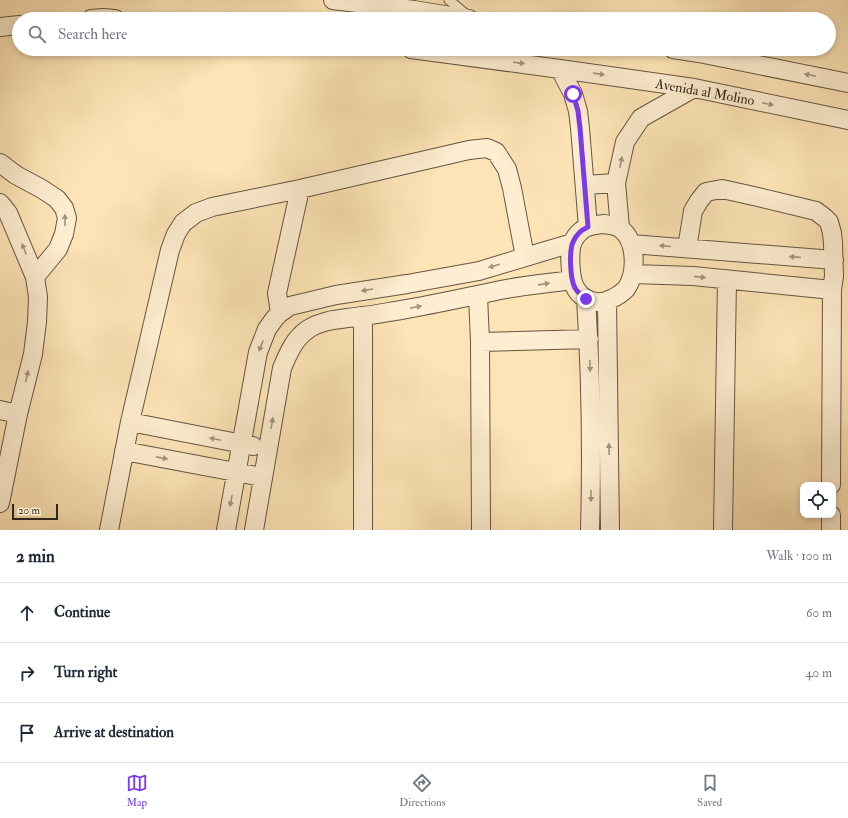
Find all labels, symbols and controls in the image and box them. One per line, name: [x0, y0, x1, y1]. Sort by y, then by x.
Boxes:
search box: [12, 12, 836, 56]
icon: search: [26, 23, 48, 45]
text: Search here: [58, 25, 127, 44]
one-way arrow: [513, 60, 525, 66]
one-way arrow: [593, 71, 605, 77]
one-way arrow: [804, 72, 816, 78]
street label: Avenida al Molino: [653, 75, 756, 109]
route start: [564, 85, 582, 103]
one-way arrow: [762, 101, 775, 107]
one-way arrow: [619, 156, 625, 168]
one-way arrow: [62, 213, 68, 226]
one-way arrow: [20, 243, 26, 255]
one-way arrow: [659, 243, 671, 250]
one-way arrow: [789, 253, 801, 260]
one-way arrow: [488, 263, 500, 269]
one-way arrow: [694, 274, 706, 280]
one-way arrow: [538, 281, 550, 287]
one-way arrow: [361, 287, 373, 293]
route end: [577, 290, 595, 308]
one-way arrow: [410, 304, 422, 310]
one-way arrow: [257, 341, 263, 353]
one-way arrow: [587, 360, 593, 373]
one-way arrow: [25, 370, 31, 382]
one-way arrow: [269, 416, 275, 429]
one-way arrow: [209, 436, 222, 442]
one-way arrow: [606, 442, 612, 455]
one-way arrow: [156, 455, 168, 461]
map controls: [800, 482, 836, 518]
button: locate: [800, 482, 836, 518]
one-way arrow: [588, 490, 594, 503]
one-way arrow: [228, 495, 234, 508]
scale bar: [12, 502, 58, 521]
text: 20 m: [18, 504, 40, 517]
text: 2 min: [16, 546, 55, 567]
text: Walk · 100 m: [766, 548, 832, 564]
icon: ahead: [16, 602, 38, 624]
text: Continue: [54, 603, 110, 622]
text: 60 m: [806, 605, 832, 621]
icon: right: [16, 662, 38, 684]
text: Turn right: [54, 663, 117, 682]
text: 40 m: [806, 665, 832, 681]
icon: arrive: [16, 722, 38, 744]
text: Arrive at destination: [54, 723, 174, 742]
tab: Map: [126, 772, 148, 809]
tab: Directions: [399, 772, 446, 809]
tab: Saved: [697, 772, 722, 809]

